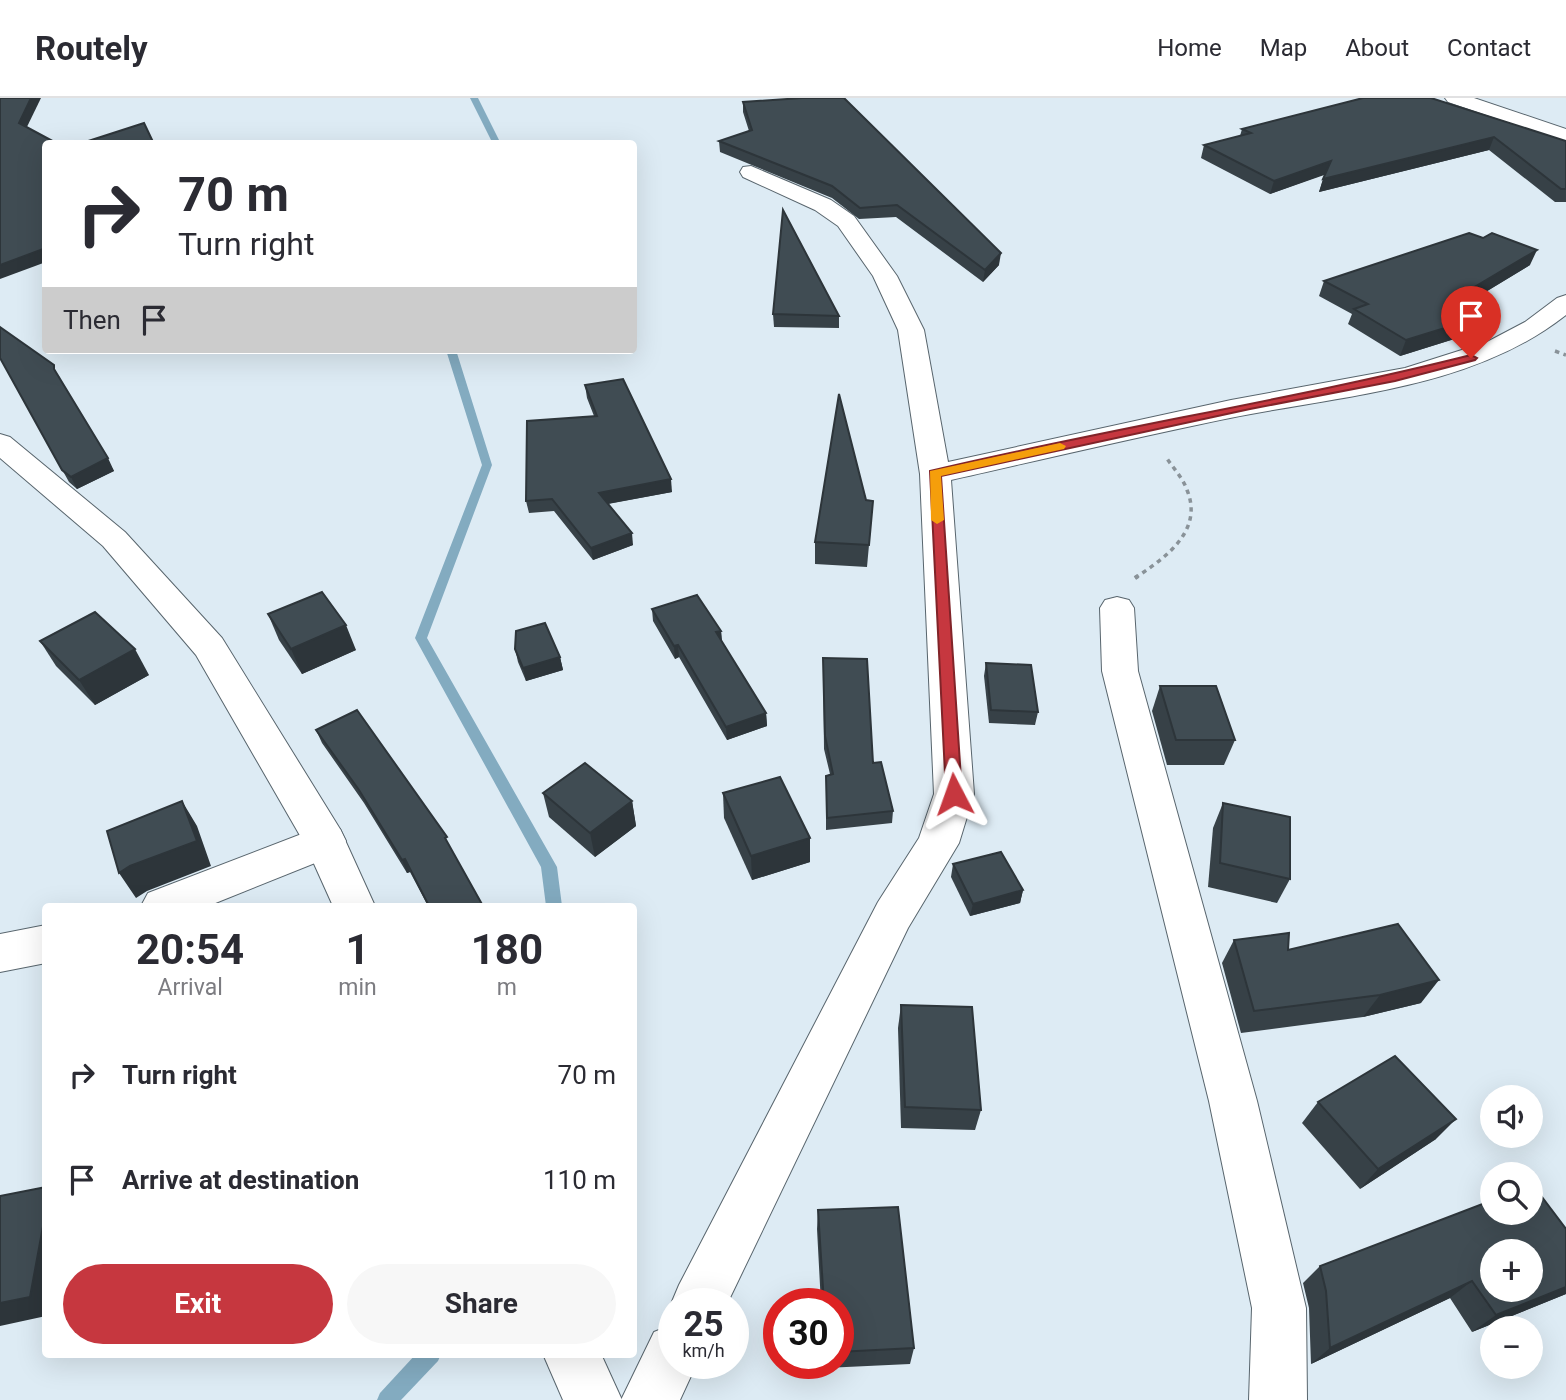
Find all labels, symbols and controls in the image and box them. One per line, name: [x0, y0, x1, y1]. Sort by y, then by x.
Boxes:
text: Routely: [35, 29, 148, 68]
text: Home: [1157, 34, 1222, 62]
text: Map: [1260, 34, 1307, 62]
text: About: [1345, 34, 1409, 62]
text: Contact: [1447, 34, 1531, 62]
text: 70 m: [178, 166, 289, 223]
icon: right: [63, 168, 154, 259]
text: Turn right: [178, 225, 314, 263]
pin: [1441, 286, 1501, 358]
icon: arrive: [1452, 297, 1490, 335]
icon: arrive: [135, 301, 173, 339]
text: Then: [63, 305, 121, 335]
position arrow: [917, 757, 991, 831]
text: 20:54: [136, 925, 244, 974]
text: 1: [345, 925, 370, 974]
text: 180: [471, 925, 543, 974]
text: Arrival: [157, 974, 223, 1001]
text: min: [338, 974, 377, 1001]
text: m: [497, 974, 517, 1001]
icon: right: [63, 1056, 101, 1094]
text: Turn right: [122, 1060, 237, 1090]
text: 70 m: [558, 1060, 616, 1090]
map controls: [1480, 1085, 1543, 1379]
button: sound: [1480, 1085, 1543, 1148]
icon: arrive: [63, 1161, 101, 1199]
button: search: [1480, 1162, 1543, 1225]
text: Arrive at destination: [122, 1165, 359, 1195]
text: 110 m: [543, 1165, 616, 1195]
button: +: [1480, 1239, 1543, 1302]
button: Exit: [63, 1264, 333, 1344]
button: Share: [347, 1264, 616, 1344]
speed limit sign: 30: [763, 1288, 854, 1379]
text: 25: [683, 1304, 724, 1345]
button: −: [1480, 1316, 1543, 1379]
text: km/h: [682, 1340, 725, 1361]

